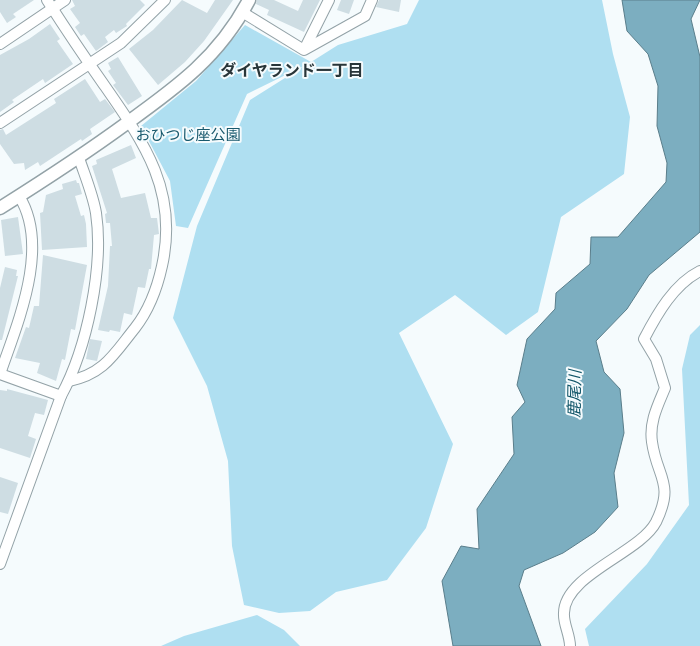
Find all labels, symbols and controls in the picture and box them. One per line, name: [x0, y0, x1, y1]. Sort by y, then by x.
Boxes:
district label: ダイヤランド一丁目: [220, 60, 364, 80]
park label: おひつじ座公園: [135, 125, 241, 143]
water label: 鹿尾川: [564, 368, 584, 418]

